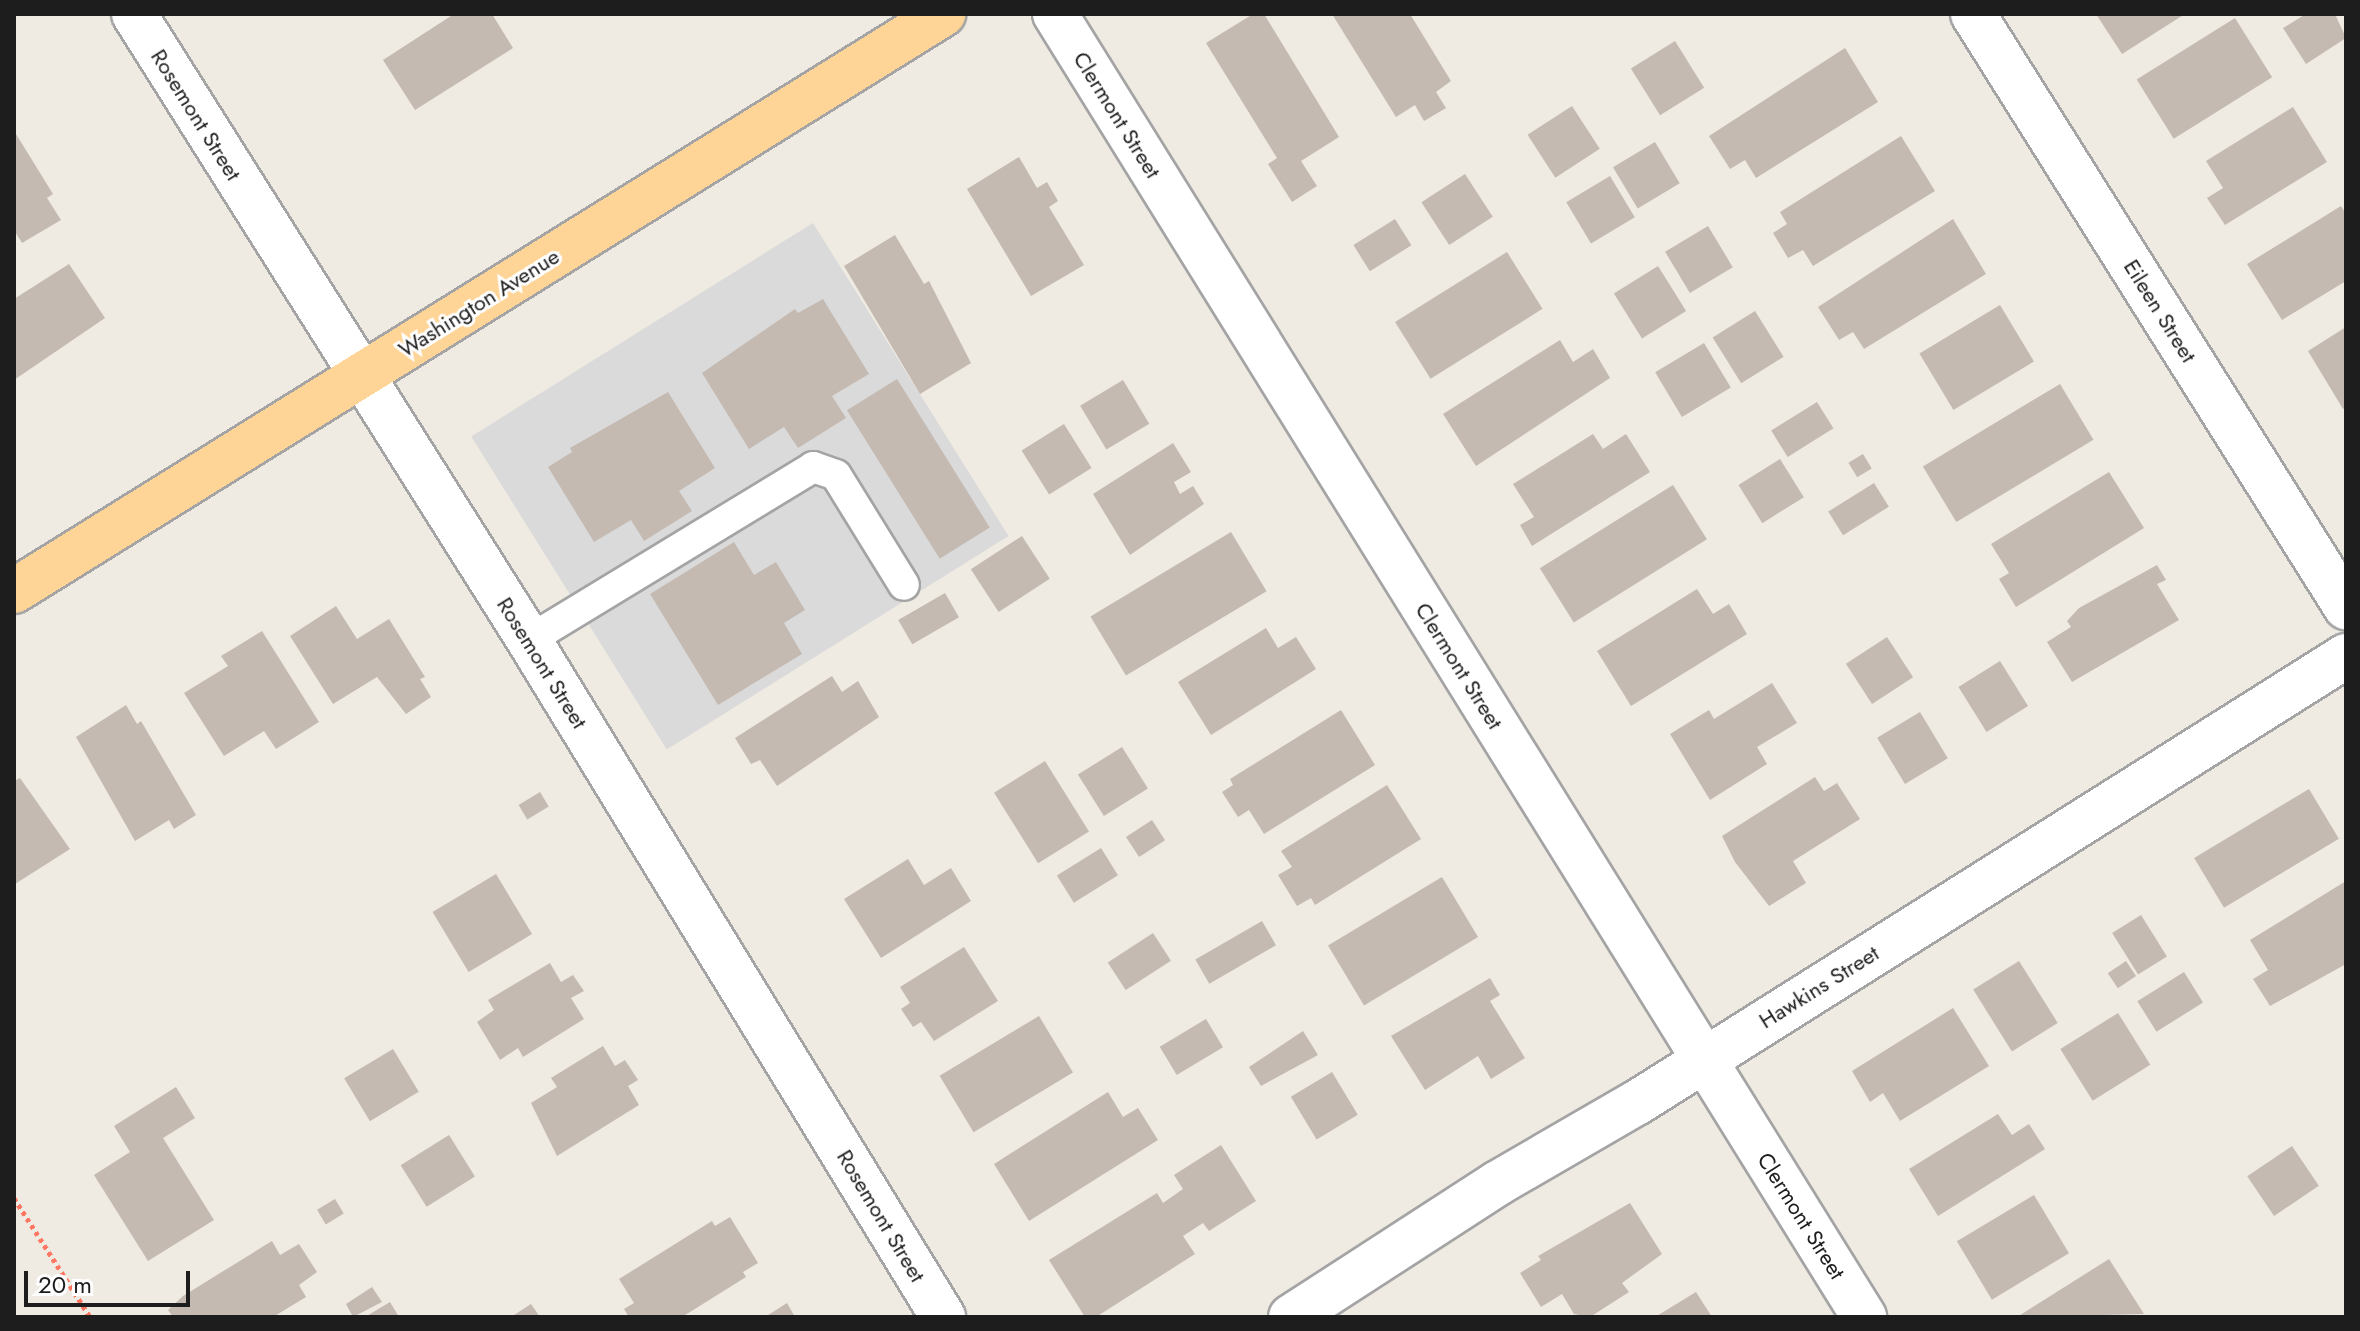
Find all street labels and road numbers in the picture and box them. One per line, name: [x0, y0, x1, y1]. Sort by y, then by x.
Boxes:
street label: Rosemont Street: [145, 45, 247, 185]
street label: Clermont Street: [1068, 47, 1166, 183]
street label: Washington Avenue: [394, 243, 564, 363]
street label: Eileen Street: [2118, 255, 2202, 367]
street label: Rosemont Street: [491, 593, 593, 733]
street label: Clermont Street: [1410, 598, 1508, 734]
street label: Hawkins Street: [1754, 940, 1884, 1034]
street label: Rosemont Street: [831, 1145, 931, 1287]
street label: Clermont Street: [1752, 1148, 1850, 1284]

